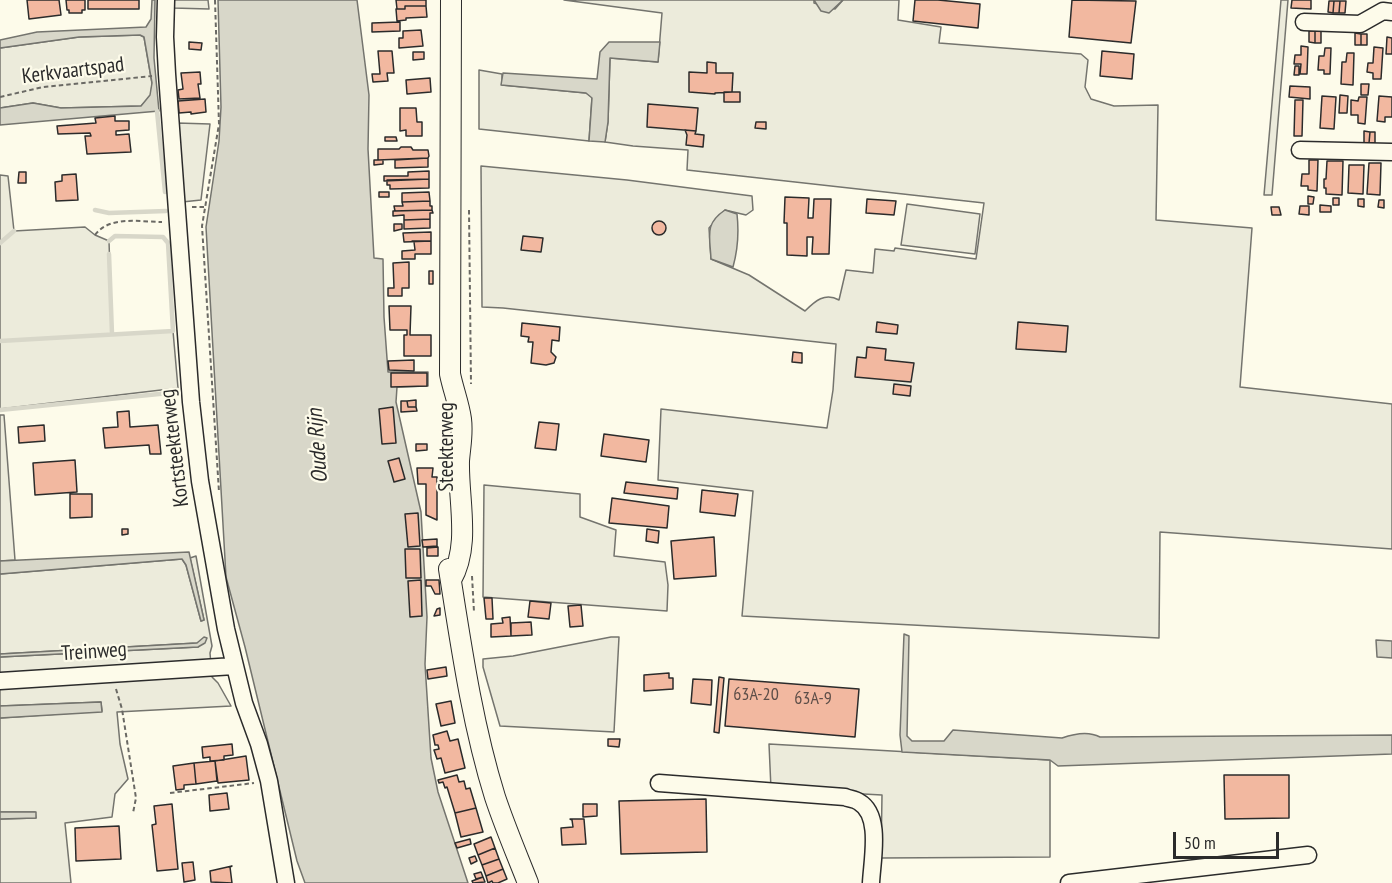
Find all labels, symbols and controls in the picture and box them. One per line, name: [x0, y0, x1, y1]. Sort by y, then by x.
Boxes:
street label: Kerkvaartspad: [20, 52, 126, 90]
street label: Kortsteekterweg: [155, 388, 195, 508]
street label: Steekterweg: [434, 402, 460, 492]
water label: Oude Rijn: [302, 408, 334, 484]
street label: Treinweg: [60, 637, 128, 667]
house number: 63A-20: [733, 684, 779, 706]
house number: 63A-9: [794, 688, 832, 710]
scale bar: [1176, 820, 1282, 858]
text: 50 m: [1184, 831, 1216, 854]

